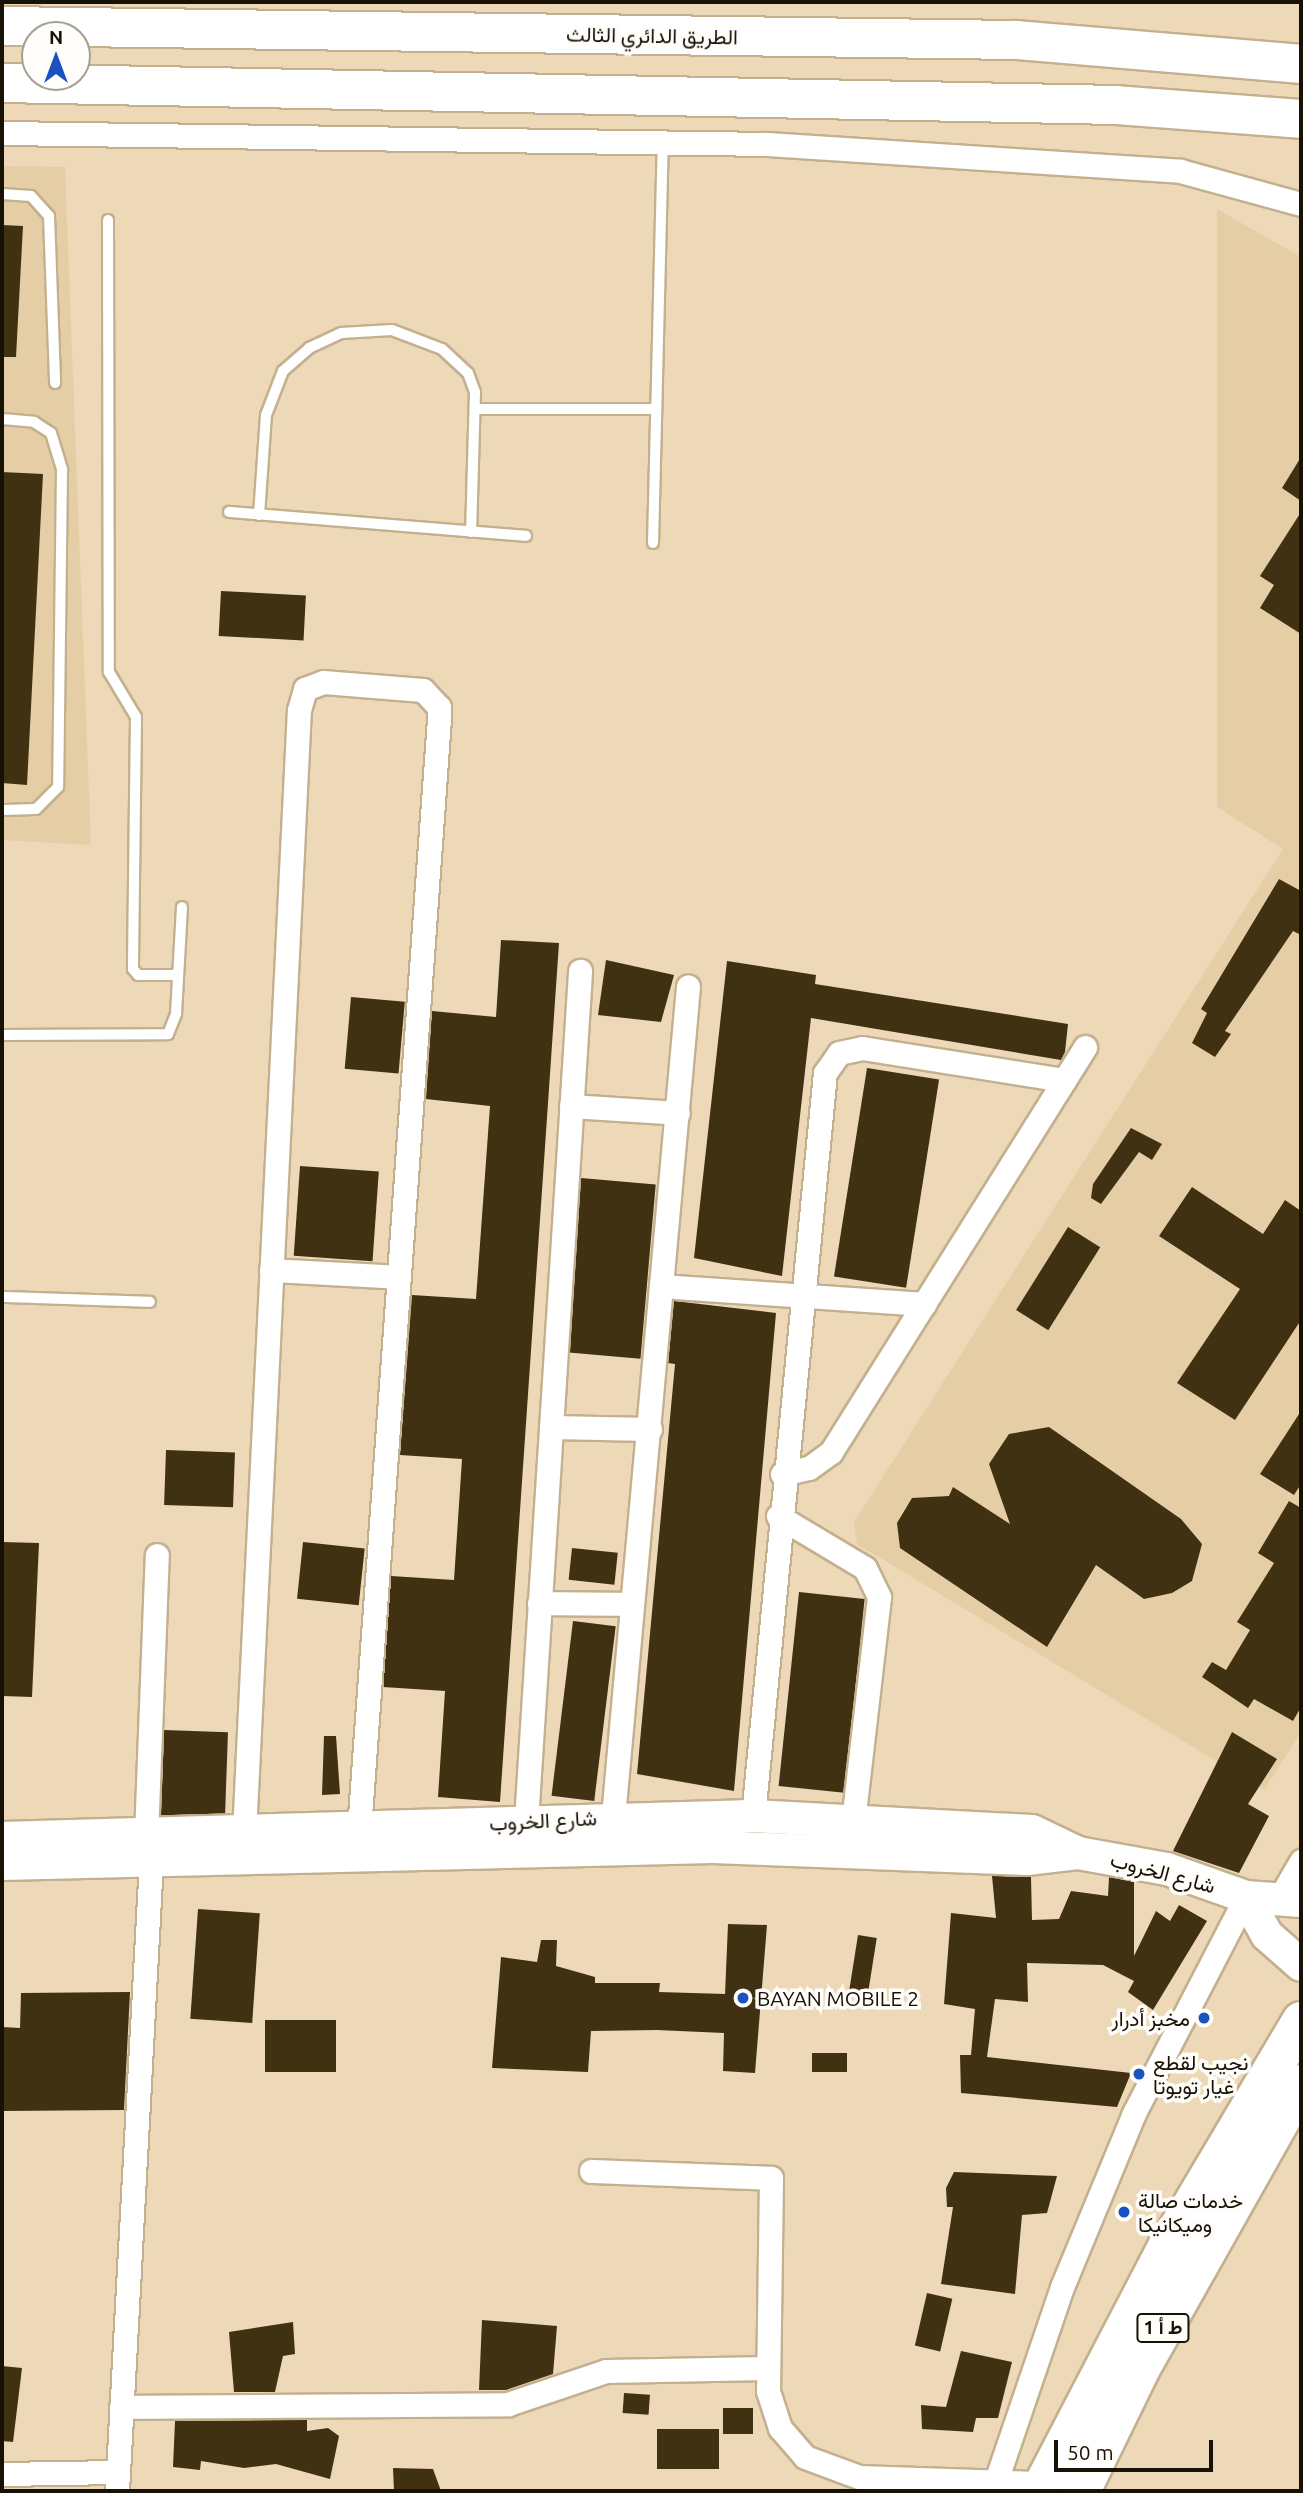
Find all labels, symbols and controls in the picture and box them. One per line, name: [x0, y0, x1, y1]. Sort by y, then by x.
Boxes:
north arrow: [21, 21, 91, 91]
street label: الطريق الدائري الثالث: [566, 21, 738, 49]
text: N: [49, 26, 63, 48]
street label: شارع الخروب: [489, 1805, 597, 1835]
street label: شارع الخروب: [1108, 1846, 1218, 1898]
place label: BAYAN MOBILE 2: [757, 1985, 919, 2011]
marker: BAYAN MOBILE 2: [735, 1990, 751, 2006]
place label: مخبز أدرار: [1112, 2005, 1190, 2031]
marker: مخبز أدرار: [1196, 2010, 1212, 2026]
place label: نجيب لقطع غيار تويوتا: [1153, 2049, 1249, 2099]
marker: نجيب لقطع غيار تويوتا: [1131, 2066, 1147, 2082]
place label: خدمات صالة وميكانيكا: [1138, 2187, 1243, 2237]
marker: خدمات صالة وميكانيكا: [1116, 2204, 1132, 2220]
road number: ط أ 1: [1135, 2312, 1191, 2344]
scale bar: [1058, 2426, 1217, 2470]
text: 50 m: [1067, 2440, 1114, 2464]

